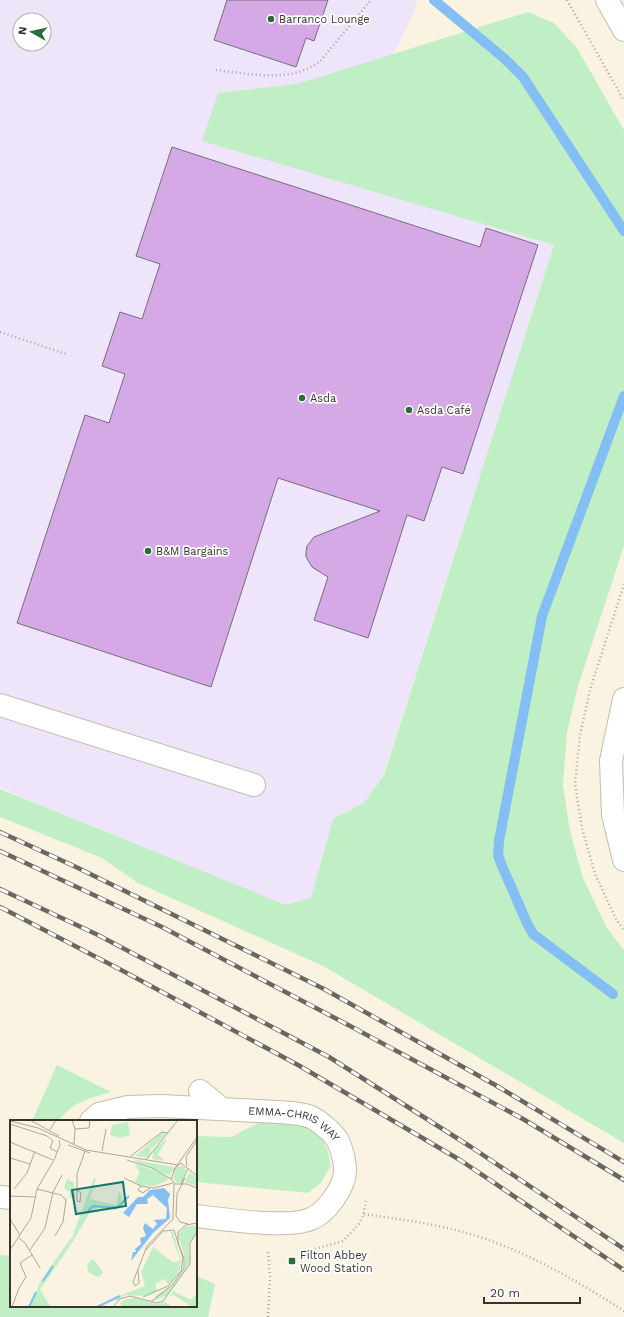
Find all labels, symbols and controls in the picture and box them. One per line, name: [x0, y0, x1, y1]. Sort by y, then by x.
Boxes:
north arrow: [12, 12, 52, 52]
place label: Barranco Lounge: [279, 13, 370, 26]
marker: Barranco Lounge: [266, 14, 276, 24]
text: N: [16, 26, 30, 36]
place label: Asda: [310, 392, 336, 405]
marker: Asda: [297, 393, 307, 403]
place label: Asda Café: [417, 404, 471, 417]
marker: Asda Café: [404, 405, 414, 415]
place label: B&M Bargains: [156, 545, 229, 558]
marker: B&M Bargains: [143, 546, 153, 556]
street label: EMMA-CHRIS WAY: [248, 1104, 343, 1144]
inset map: [10, 1120, 197, 1307]
place label: Filton Abbey Wood Station: [300, 1249, 373, 1275]
marker: Filton Abbey Wood Station: [287, 1256, 297, 1266]
scale bar: [484, 1279, 580, 1305]
text: 20 m: [490, 1286, 520, 1300]

